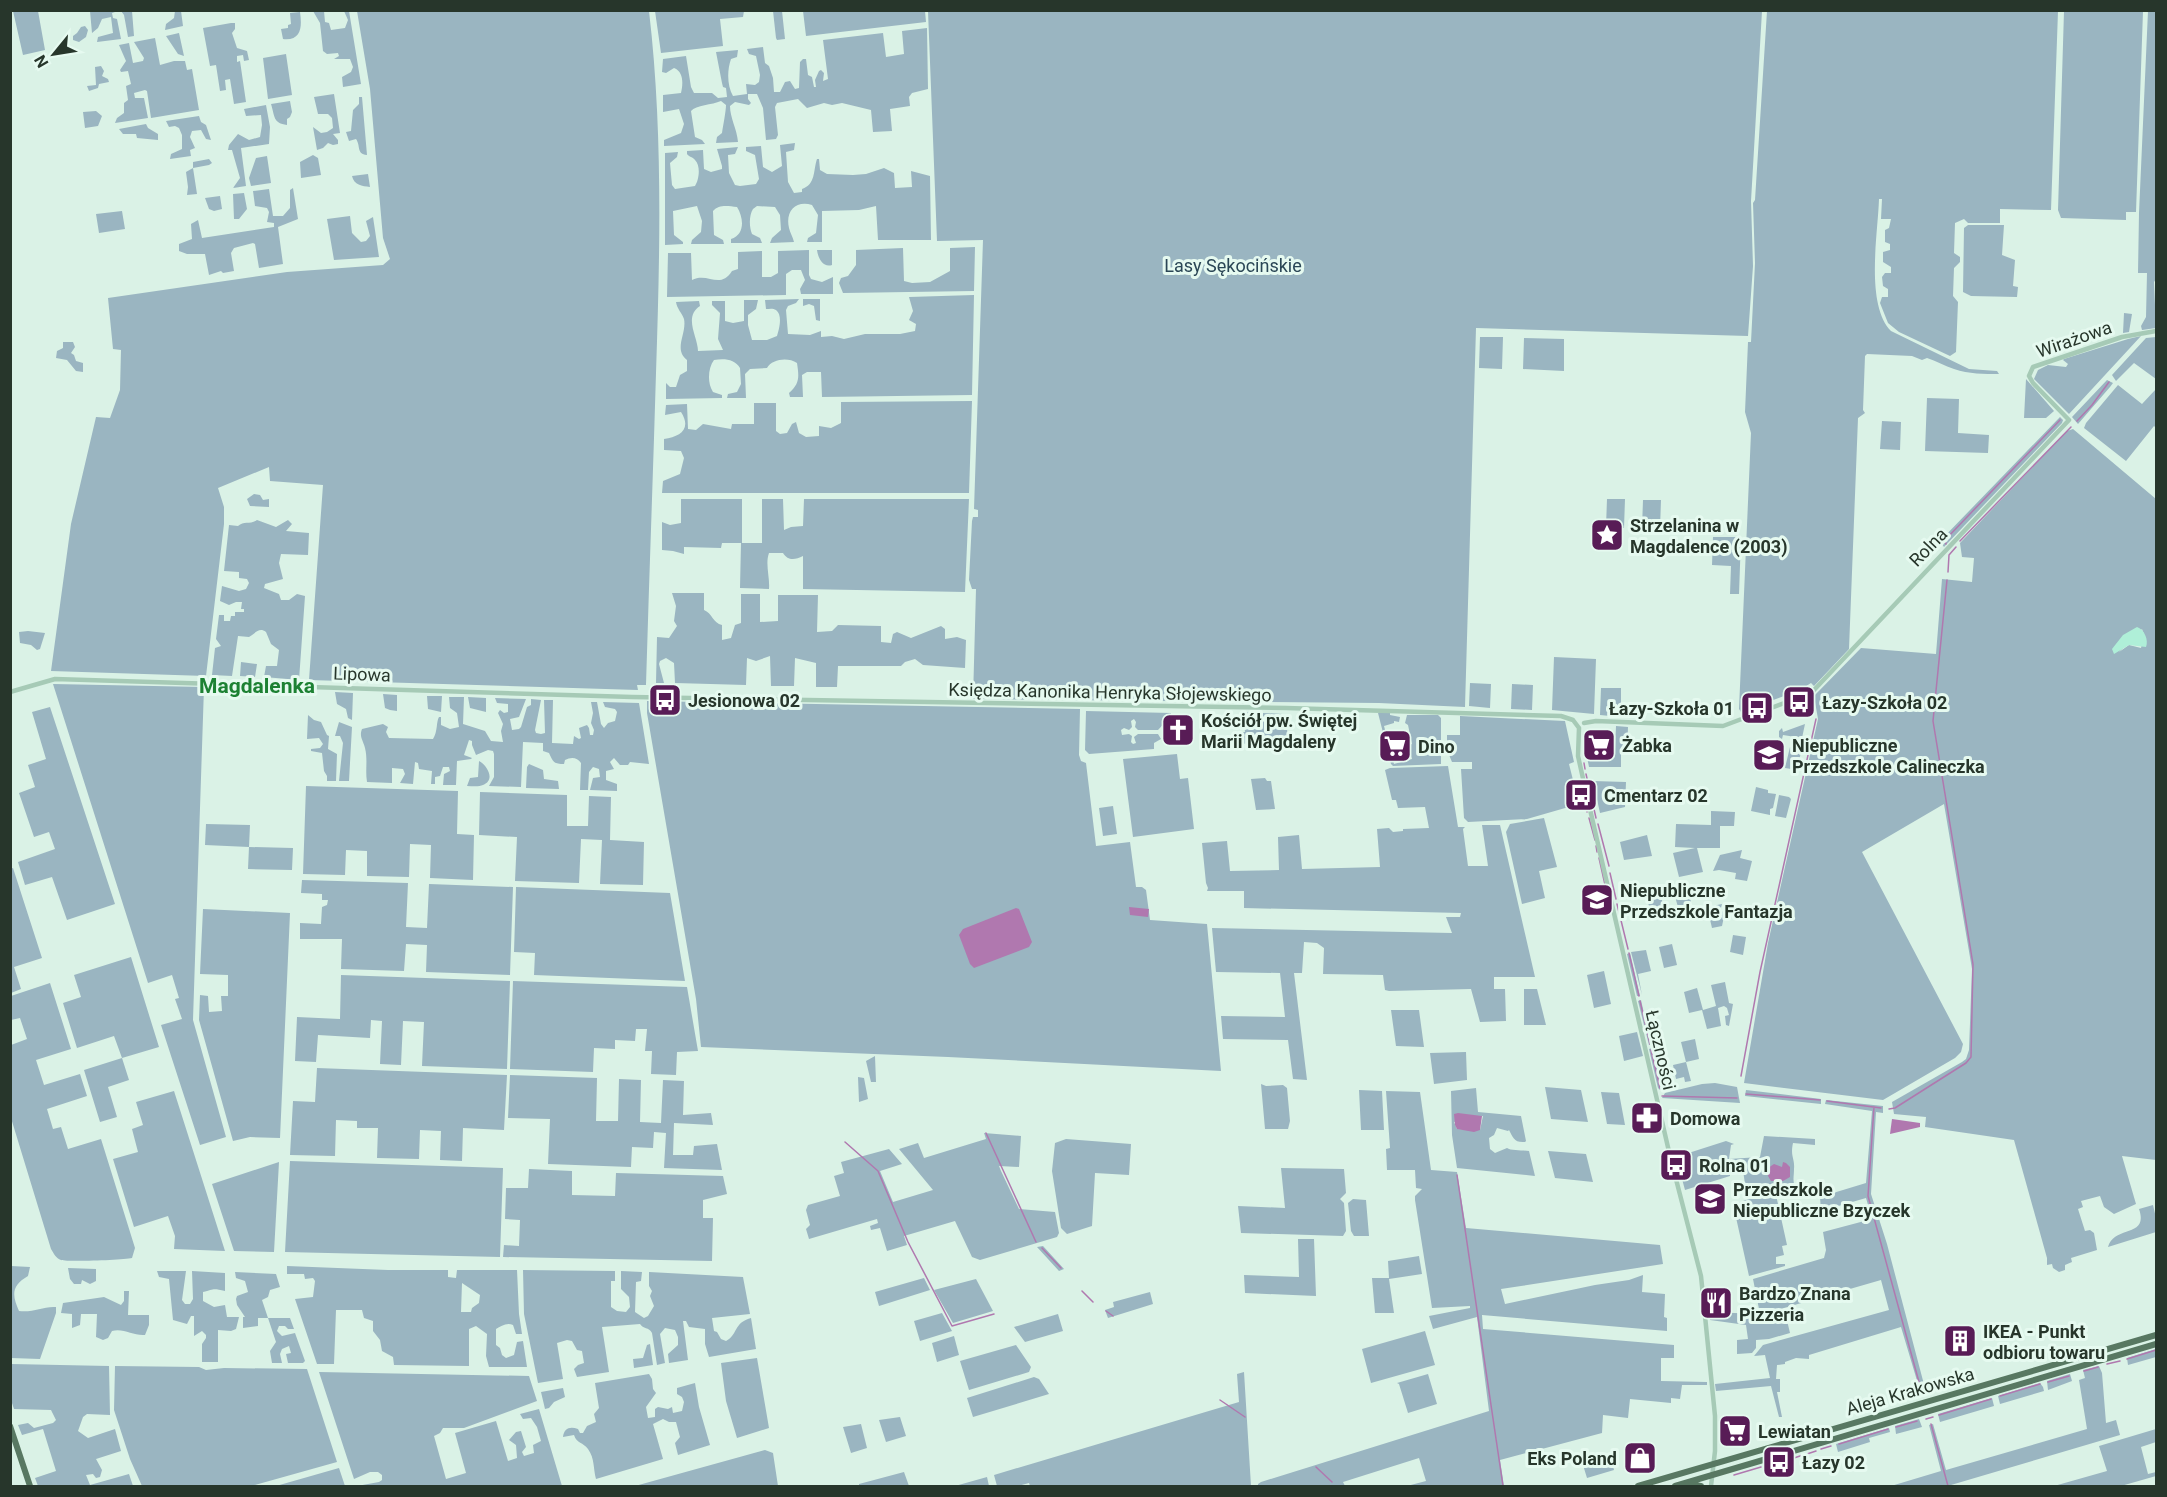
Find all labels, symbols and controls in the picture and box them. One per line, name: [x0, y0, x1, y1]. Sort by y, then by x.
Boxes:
north arrow: [24, 24, 84, 84]
text: N: [30, 52, 52, 71]
park label: Lasy Sękocińskie: [1164, 255, 1302, 276]
street label: Wirażowa: [2034, 316, 2114, 362]
place label: Strzelanina w Magdalence (2003): [1630, 515, 1788, 558]
place icon: Strzelanina w Magdalence (2003): [1589, 517, 1625, 553]
street label: Rolna: [1905, 523, 1951, 571]
street label: Lipowa: [333, 662, 391, 686]
district label: Magdalenka: [199, 674, 315, 698]
street label: Księdza Kanonika Henryka Słojewskiego: [948, 679, 1272, 705]
bus stop icon: Jesionowa 02: [647, 682, 683, 718]
bus stop icon: Łazy-Szkoła 02: [1781, 684, 1817, 720]
place label: Jesionowa 02: [688, 690, 800, 711]
bus stop icon: Łazy-Szkoła 01: [1739, 690, 1775, 726]
place label: Łazy-Szkoła 02: [1822, 692, 1947, 713]
place label: Łazy-Szkoła 01: [1609, 698, 1734, 719]
place label: Kościół pw. Świętej Marii Magdaleny: [1201, 710, 1357, 752]
church icon: Kościół pw. Świętej Marii Magdaleny: [1160, 712, 1196, 748]
supermarket icon: Żabka: [1581, 727, 1617, 763]
supermarket icon: Dino: [1377, 728, 1413, 764]
place label: Żabka: [1622, 735, 1672, 756]
place label: Niepubliczne Przedszkole Calineczka: [1792, 735, 1985, 777]
place label: Dino: [1418, 736, 1455, 757]
school or university icon: Niepubliczne Przedszkole Calineczka: [1751, 737, 1787, 773]
bus stop icon: Cmentarz 02: [1563, 777, 1599, 813]
place label: Cmentarz 02: [1604, 785, 1708, 806]
place label: Niepubliczne Przedszkole Fantazja: [1620, 880, 1793, 922]
school or university icon: Niepubliczne Przedszkole Fantazja: [1579, 882, 1615, 918]
street label: Łączności: [1642, 1008, 1680, 1092]
pharmacy icon: Domowa: [1629, 1100, 1665, 1136]
place label: Domowa: [1670, 1108, 1741, 1129]
bus stop icon: Rolna 01: [1658, 1147, 1694, 1183]
place label: Rolna 01: [1699, 1155, 1770, 1176]
place label: Przedszkole Niepubliczne Bzyczek: [1733, 1179, 1911, 1221]
school or university icon: Przedszkole Niepubliczne Bzyczek: [1692, 1181, 1728, 1217]
place label: Bardzo Znana Pizzeria: [1739, 1283, 1851, 1325]
restaurant icon: Bardzo Znana Pizzeria: [1698, 1285, 1734, 1321]
place label: IKEA - Punkt odbioru towaru: [1983, 1321, 2105, 1363]
building icon: IKEA - Punkt odbioru towaru: [1942, 1323, 1978, 1359]
street label: Aleja Krakowska: [1844, 1363, 1976, 1419]
supermarket icon: Lewiatan: [1717, 1413, 1753, 1449]
place label: Lewiatan: [1758, 1421, 1831, 1442]
shop icon: Eks Poland: [1622, 1440, 1658, 1476]
bus stop icon: Łazy 02: [1761, 1444, 1797, 1480]
place label: Eks Poland: [1527, 1448, 1617, 1469]
place label: Łazy 02: [1802, 1452, 1865, 1473]

